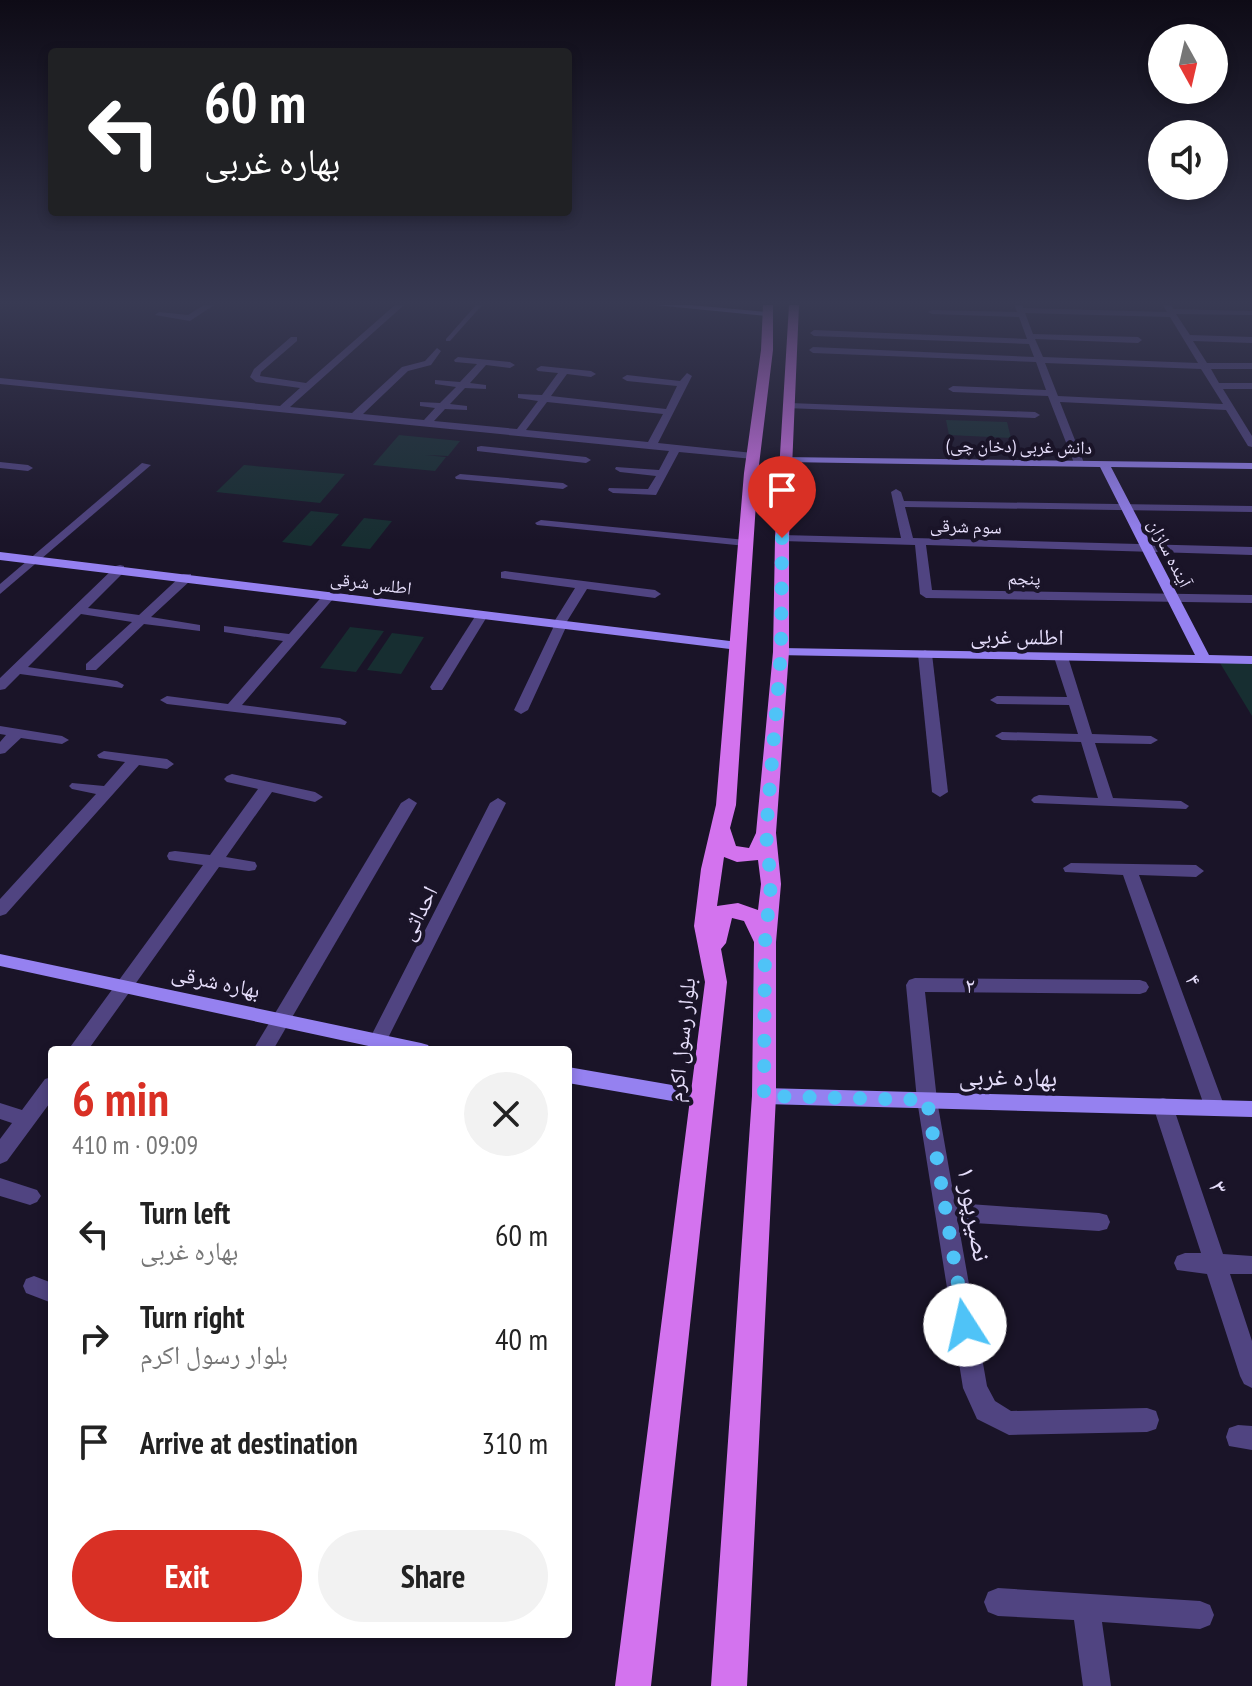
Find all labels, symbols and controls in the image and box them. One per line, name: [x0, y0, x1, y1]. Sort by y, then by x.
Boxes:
north arrow: [1148, 24, 1228, 104]
map controls: [1148, 24, 1228, 200]
text: 60 m: [204, 66, 306, 138]
icon: left: [72, 80, 176, 184]
button: sound: [1148, 120, 1228, 200]
text: بهاره غربی: [204, 137, 340, 184]
street label: دانش غربی (دخان چی): [946, 433, 1092, 459]
pin: [748, 456, 816, 538]
icon: arrive: [760, 468, 804, 512]
street label: سوم شرقی: [930, 513, 1002, 540]
street label: آینده سازان: [1143, 515, 1197, 591]
street label: پنجم: [1007, 566, 1041, 591]
street label: اطلس شرقی: [329, 567, 413, 599]
street label: اطلس غربی: [970, 621, 1064, 651]
street label: احداثی: [392, 881, 444, 945]
street label: بهاره شرقی: [169, 958, 263, 1004]
street label: ۲: [965, 971, 975, 999]
street label: ۴: [1179, 971, 1209, 990]
street label: بلوار رسول اکرم: [661, 976, 702, 1104]
street label: بهاره غربی: [959, 1059, 1057, 1093]
text: 6 min: [72, 1067, 169, 1129]
button: close: [464, 1072, 548, 1156]
text: 410 m · 09:09: [72, 1128, 198, 1161]
street label: نصیرپور ۱: [950, 1164, 1000, 1264]
street label: ۳: [1202, 1176, 1236, 1198]
text: Turn left: [140, 1193, 230, 1232]
icon: left: [72, 1212, 116, 1256]
text: 60 m: [495, 1215, 548, 1254]
text: بهاره غربی: [140, 1234, 238, 1267]
position arrow: [923, 1283, 1007, 1367]
text: Turn right: [140, 1297, 244, 1336]
icon: right: [72, 1316, 116, 1360]
text: 40 m: [495, 1319, 548, 1358]
text: بلوار رسول اکرم: [140, 1338, 288, 1371]
icon: arrive: [72, 1420, 116, 1464]
text: Arrive at destination: [140, 1423, 358, 1462]
text: 310 m: [482, 1423, 548, 1462]
button: Exit: [72, 1530, 302, 1622]
button: Share: [318, 1530, 548, 1622]

